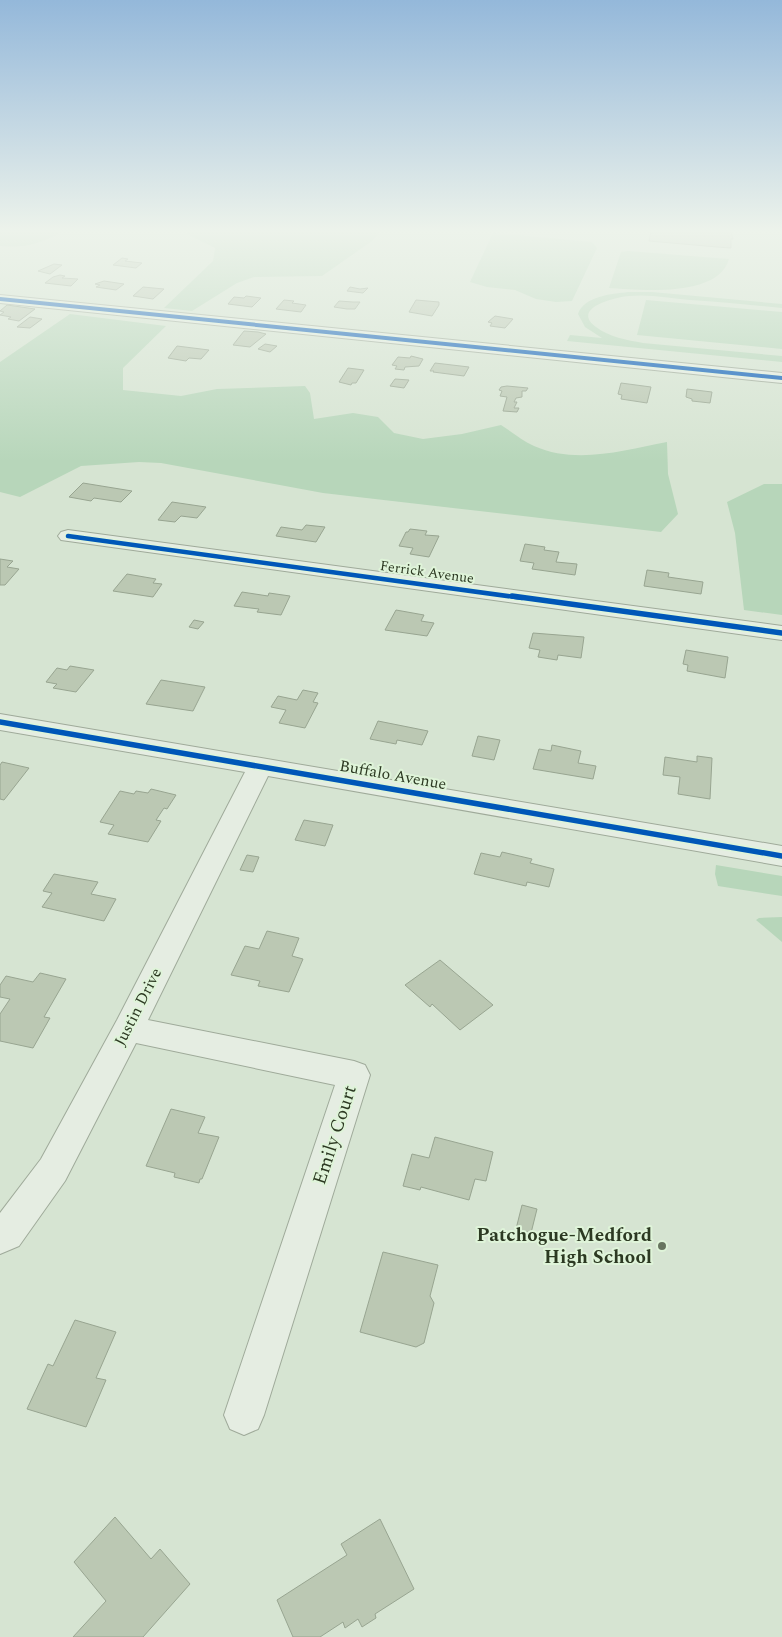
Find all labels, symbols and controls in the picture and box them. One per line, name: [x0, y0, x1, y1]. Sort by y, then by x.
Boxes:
street label: Ferrick Avenue: [379, 555, 476, 589]
street label: Buffalo Avenue: [338, 754, 448, 796]
street label: Justin Drive: [108, 964, 168, 1050]
street label: Emily Court: [305, 1081, 365, 1188]
place label: Patchogue-Medford High School: [477, 1221, 652, 1272]
marker: Patchogue-Medford High School: [656, 1240, 668, 1252]

